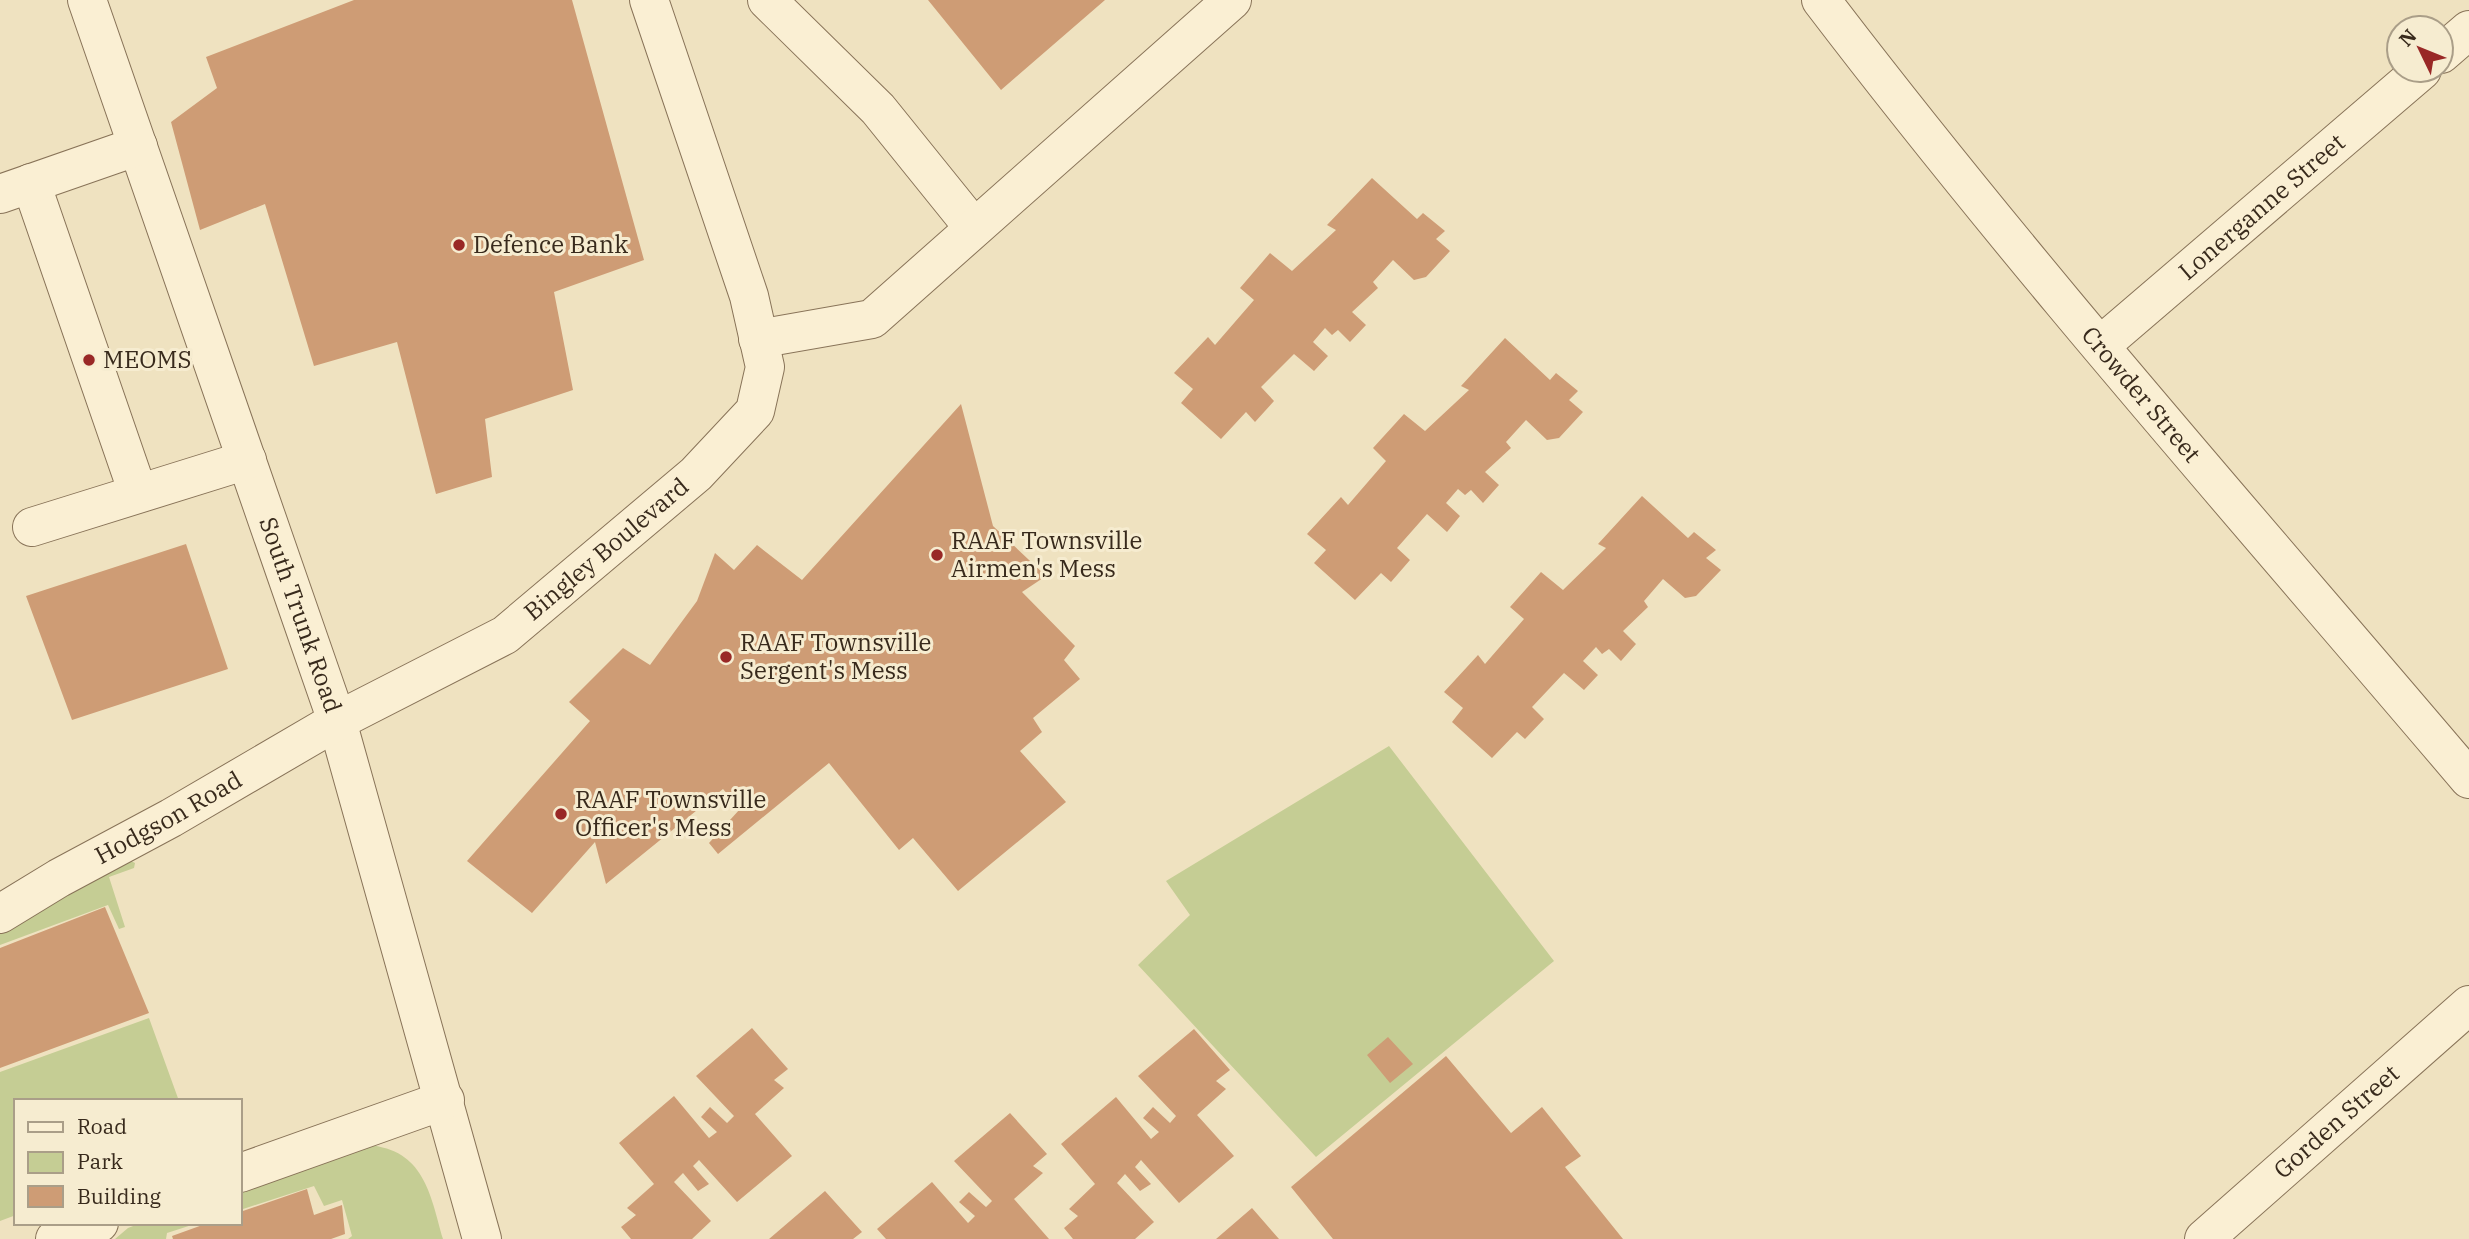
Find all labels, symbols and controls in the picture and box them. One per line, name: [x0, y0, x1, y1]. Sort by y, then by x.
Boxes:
north arrow: [2385, 14, 2455, 84]
text: N: [2394, 24, 2421, 51]
street label: Lonerganne Street: [2171, 126, 2351, 287]
place label: Defence Bank: [473, 228, 628, 260]
marker: Defence Bank: [451, 237, 467, 253]
street label: Crowder Street: [2075, 319, 2208, 469]
place label: MEOMS: [103, 343, 192, 375]
marker: MEOMS: [81, 352, 97, 368]
street label: Bingley Boulevard: [517, 470, 695, 627]
street label: South Trunk Road: [253, 513, 350, 717]
place label: RAAF Townsville Airmen's Mess: [951, 524, 1142, 584]
marker: RAAF Townsville Airmen's Mess: [929, 547, 945, 563]
place label: RAAF Townsville Sergent's Mess: [740, 626, 931, 686]
marker: RAAF Townsville Sergent's Mess: [718, 649, 734, 665]
street label: Hodgson Road: [89, 763, 247, 871]
place label: RAAF Townsville Officer's Mess: [575, 783, 766, 843]
marker: RAAF Townsville Officer's Mess: [553, 806, 569, 822]
street label: Gorden Street: [2266, 1057, 2406, 1185]
legend: [14, 1099, 242, 1225]
text: Road: [77, 1112, 127, 1140]
text: Park: [77, 1147, 124, 1175]
text: Building: [77, 1182, 162, 1210]

